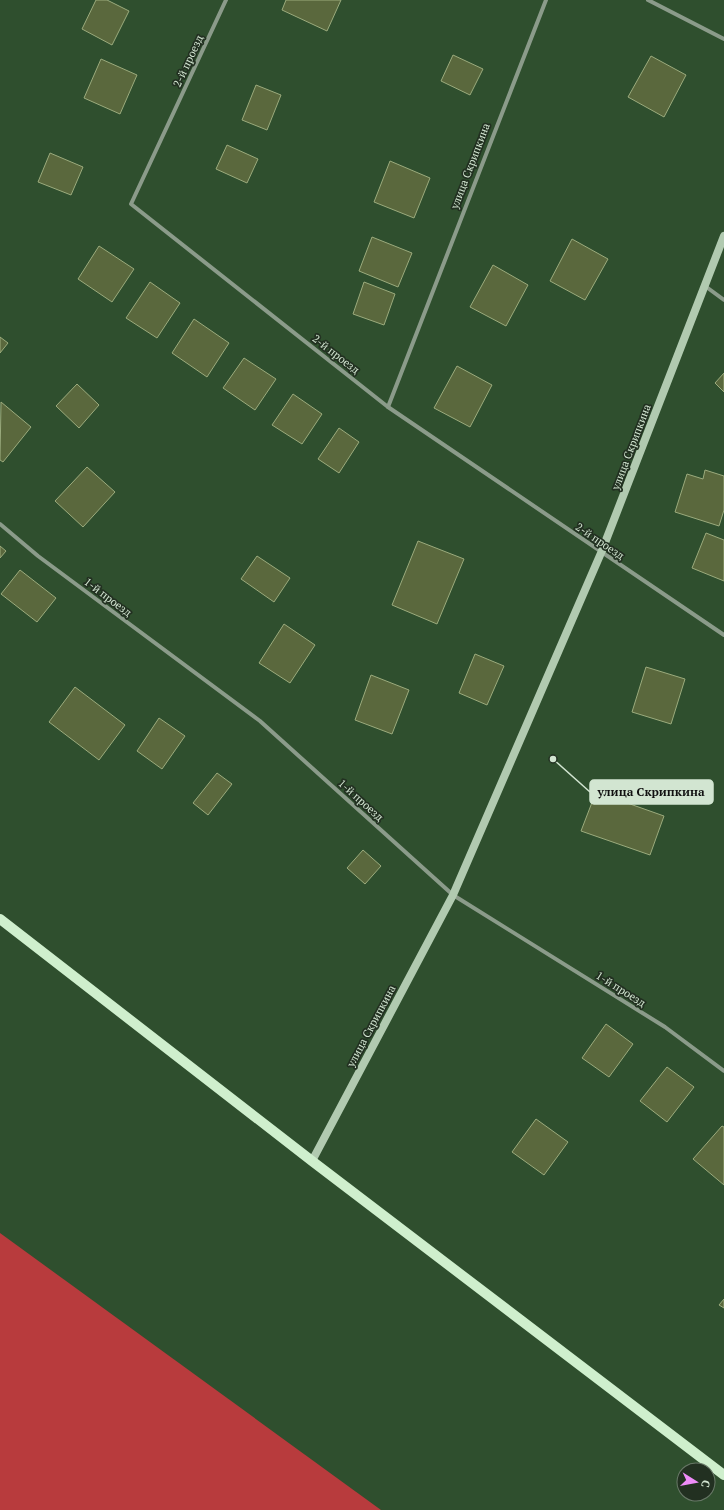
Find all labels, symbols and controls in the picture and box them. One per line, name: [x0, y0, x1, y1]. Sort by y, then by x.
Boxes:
street label: 2-й проезд: [170, 33, 206, 89]
street label: улица Скрипкина: [447, 121, 493, 212]
street label: 2-й проезд: [310, 331, 362, 377]
street label: улица Скрипкина: [608, 402, 654, 493]
street label: 2-й проезд: [573, 520, 627, 562]
street label: 1-й проезд: [81, 575, 135, 619]
street label: 1-й проезд: [335, 776, 387, 824]
callout: улица Скрипкина: [590, 780, 713, 804]
text: улица Скрипкина: [596, 784, 705, 799]
street label: 1-й проезд: [594, 968, 648, 1010]
street label: улица Скрипкина: [343, 982, 399, 1070]
north arrow: [676, 1462, 716, 1502]
text: С: [698, 1479, 713, 1489]

